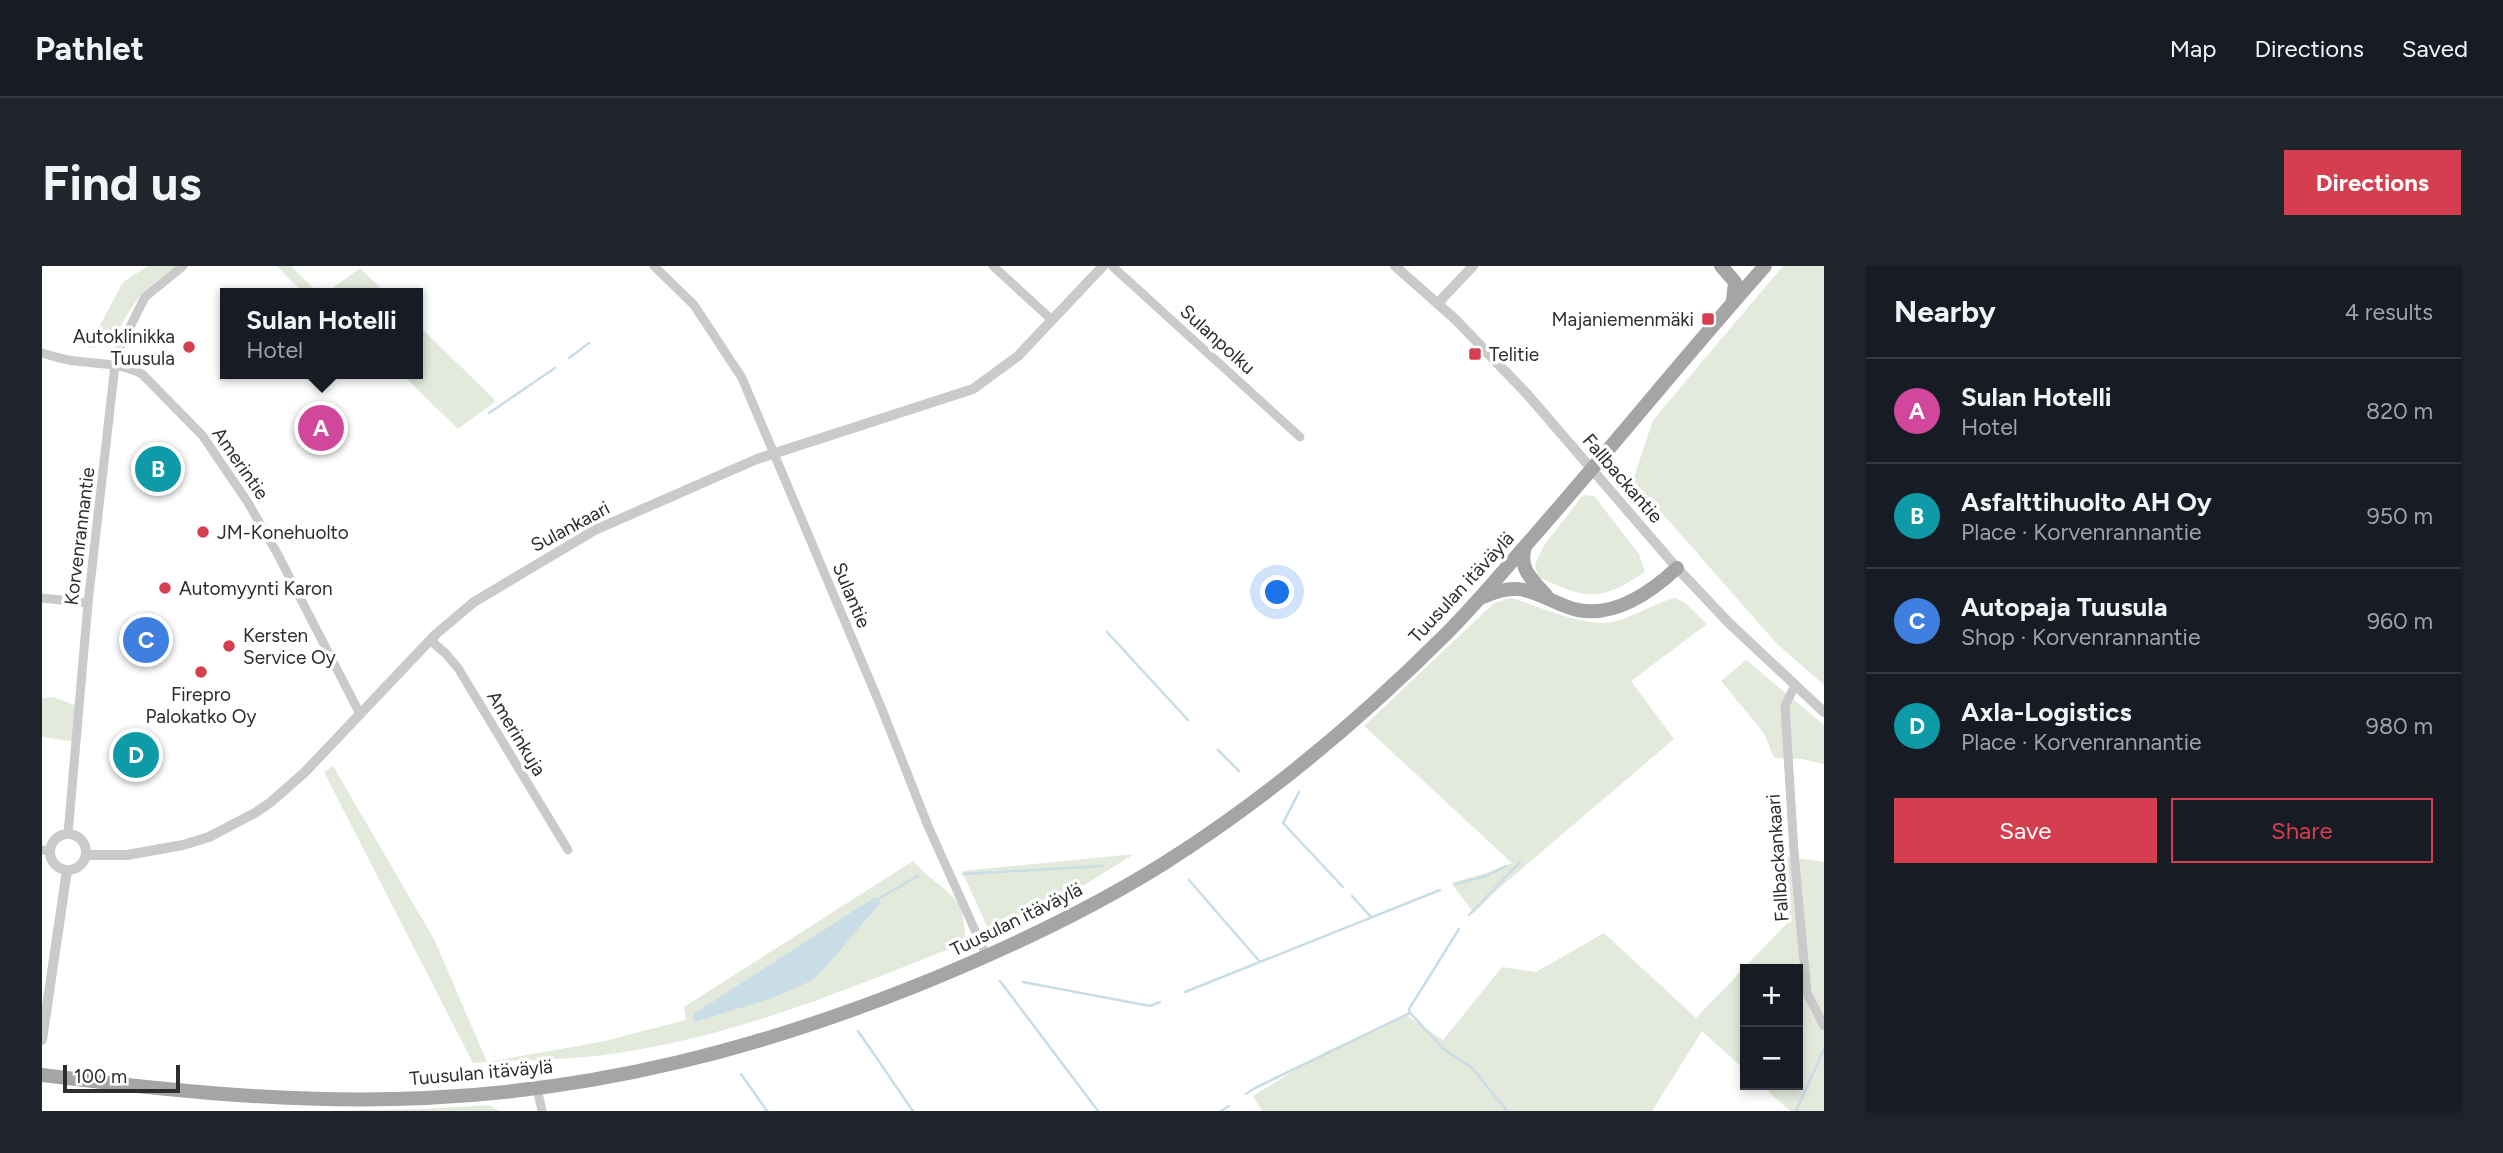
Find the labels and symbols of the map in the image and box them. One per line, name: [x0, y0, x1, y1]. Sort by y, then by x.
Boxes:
street label: Sulanpolku: [1175, 300, 1260, 379]
place label: Majaniemenmäki: [1551, 308, 1694, 331]
marker: Majaniemenmäki: [1700, 311, 1716, 327]
place label: Autoklinikka Tuusula: [73, 325, 175, 370]
marker: Autoklinikka Tuusula: [181, 339, 197, 355]
place label: Telitie: [1489, 343, 1539, 366]
marker: Telitie: [1467, 346, 1483, 362]
pin: A: [298, 402, 344, 454]
street label: Amerintie: [207, 423, 274, 504]
street label: Fallbackantie: [1578, 429, 1668, 528]
pin: B: [135, 443, 181, 495]
street label: Korvenrannantie: [60, 466, 99, 606]
street label: Sulankaari: [527, 496, 614, 557]
place label: JM-Konehuolto: [217, 521, 349, 544]
marker: JM-Konehuolto: [195, 524, 211, 540]
street label: Tuusulan itäväylä: [1404, 527, 1519, 648]
street label: Sulantie: [828, 559, 876, 631]
your location: [1260, 575, 1294, 609]
place label: Automyynti Karon: [179, 577, 333, 600]
marker: Automyynti Karon: [157, 580, 173, 596]
pin: C: [123, 614, 169, 666]
place label: Kersten Service Oy: [243, 624, 336, 669]
marker: Kersten Service Oy: [221, 638, 237, 654]
marker: Firepro Palokatko Oy: [193, 664, 209, 680]
place label: Firepro Palokatko Oy: [145, 683, 257, 728]
street label: Amerinkuja: [482, 686, 551, 780]
pin: D: [113, 729, 159, 781]
street label: Fallbackankaari: [1762, 793, 1793, 923]
street label: Tuusulan itäväylä: [947, 878, 1086, 961]
street label: Tuusulan itäväylä: [408, 1055, 554, 1090]
scale bar: [63, 1062, 180, 1094]

